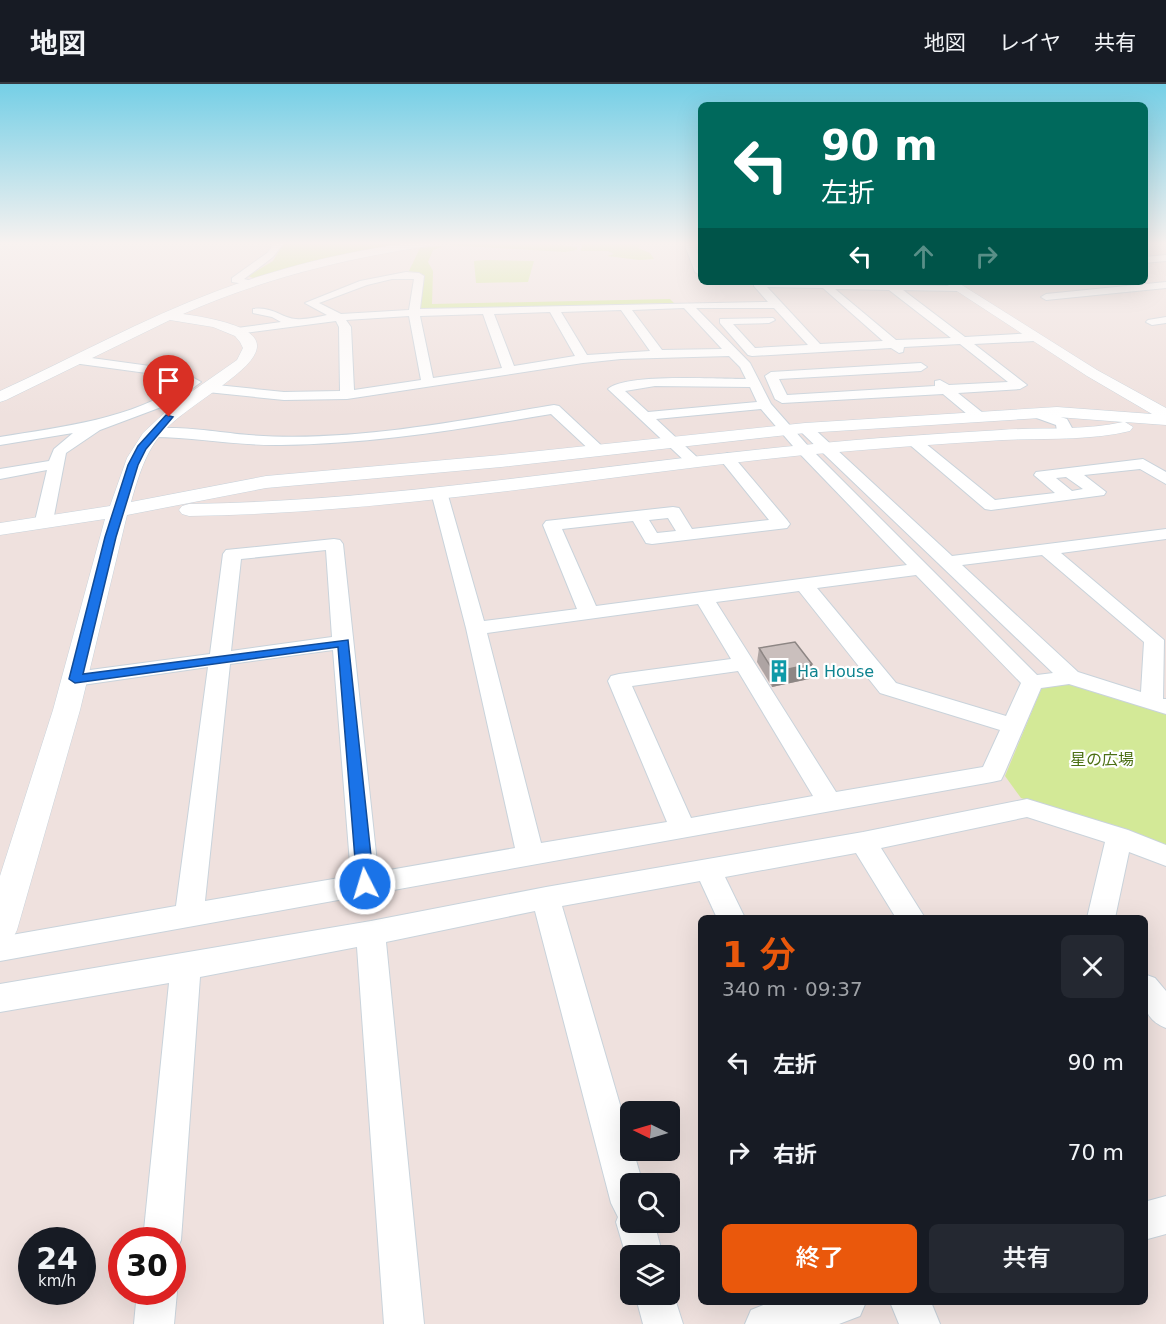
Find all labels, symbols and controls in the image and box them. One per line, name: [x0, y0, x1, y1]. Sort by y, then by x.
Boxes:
text: 地図: [30, 27, 86, 60]
text: 地図: [924, 31, 966, 55]
text: レイヤ: [999, 31, 1061, 55]
text: 共有: [1094, 31, 1136, 55]
text: 90 m: [821, 121, 938, 170]
icon: left: [722, 126, 800, 204]
text: 左折: [821, 177, 875, 208]
icon: left: [844, 240, 877, 273]
icon: ahead: [907, 240, 940, 273]
icon: right: [970, 240, 1003, 273]
pin: [143, 355, 194, 417]
icon: arrive: [152, 364, 185, 397]
building icon: Ha House: [766, 658, 792, 684]
place label: Ha House: [797, 662, 874, 681]
park label: 星の広場: [1070, 750, 1134, 769]
position arrow: [333, 852, 397, 916]
text: 1 分: [722, 934, 796, 975]
button: close: [1061, 935, 1124, 998]
text: 340 m · 09:37: [722, 977, 863, 1001]
icon: left: [722, 1046, 755, 1079]
text: 90 m: [1068, 1050, 1124, 1075]
text: 左折: [773, 1052, 817, 1077]
north arrow: [620, 1101, 680, 1161]
map controls: [620, 1101, 680, 1305]
icon: right: [722, 1136, 755, 1169]
text: 70 m: [1068, 1140, 1124, 1165]
text: 右折: [773, 1142, 817, 1167]
button: search: [620, 1173, 680, 1233]
button: 終了: [722, 1224, 917, 1293]
button: 共有: [929, 1224, 1124, 1293]
speed limit sign: 30: [108, 1227, 186, 1305]
text: 24: [36, 1241, 78, 1276]
button: layers: [620, 1245, 680, 1305]
text: km/h: [38, 1272, 76, 1290]

